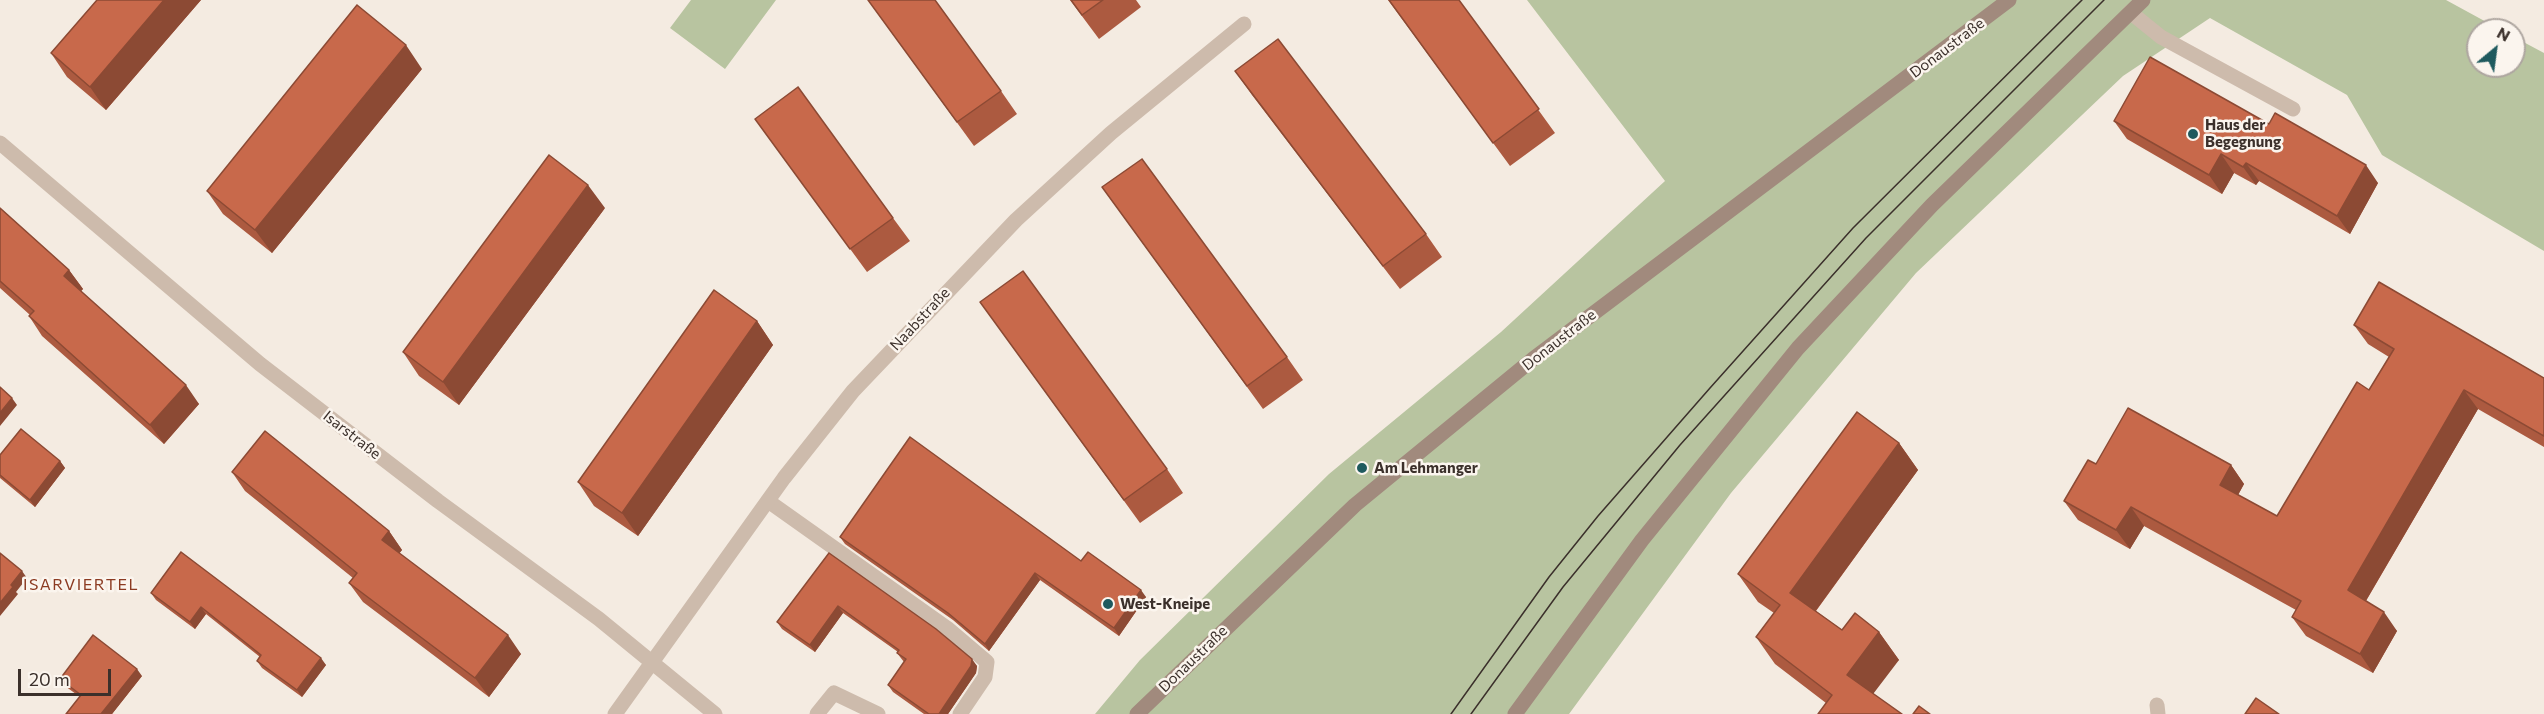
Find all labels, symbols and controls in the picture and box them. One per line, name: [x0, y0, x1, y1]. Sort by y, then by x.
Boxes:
street label: Donaustraße: [1906, 14, 1988, 82]
north arrow: [2466, 18, 2526, 78]
text: N: [2494, 22, 2514, 45]
place label: Haus der Begegnung: [2205, 116, 2281, 151]
marker: Haus der Begegnung: [2186, 127, 2200, 141]
street label: Naabstraße: [886, 284, 954, 354]
street label: Donaustraße: [1519, 306, 1599, 374]
street label: Isarstraße: [320, 407, 384, 463]
place label: Am Lehmanger: [1374, 459, 1478, 477]
marker: Am Lehmanger: [1355, 461, 1369, 475]
district label: ISARVIERTEL: [23, 575, 139, 595]
place label: West-Kneipe: [1120, 595, 1210, 613]
marker: West-Kneipe: [1101, 597, 1115, 611]
street label: Donaustraße: [1155, 622, 1231, 696]
scale bar: [21, 657, 114, 695]
text: 20 m: [29, 668, 70, 690]

